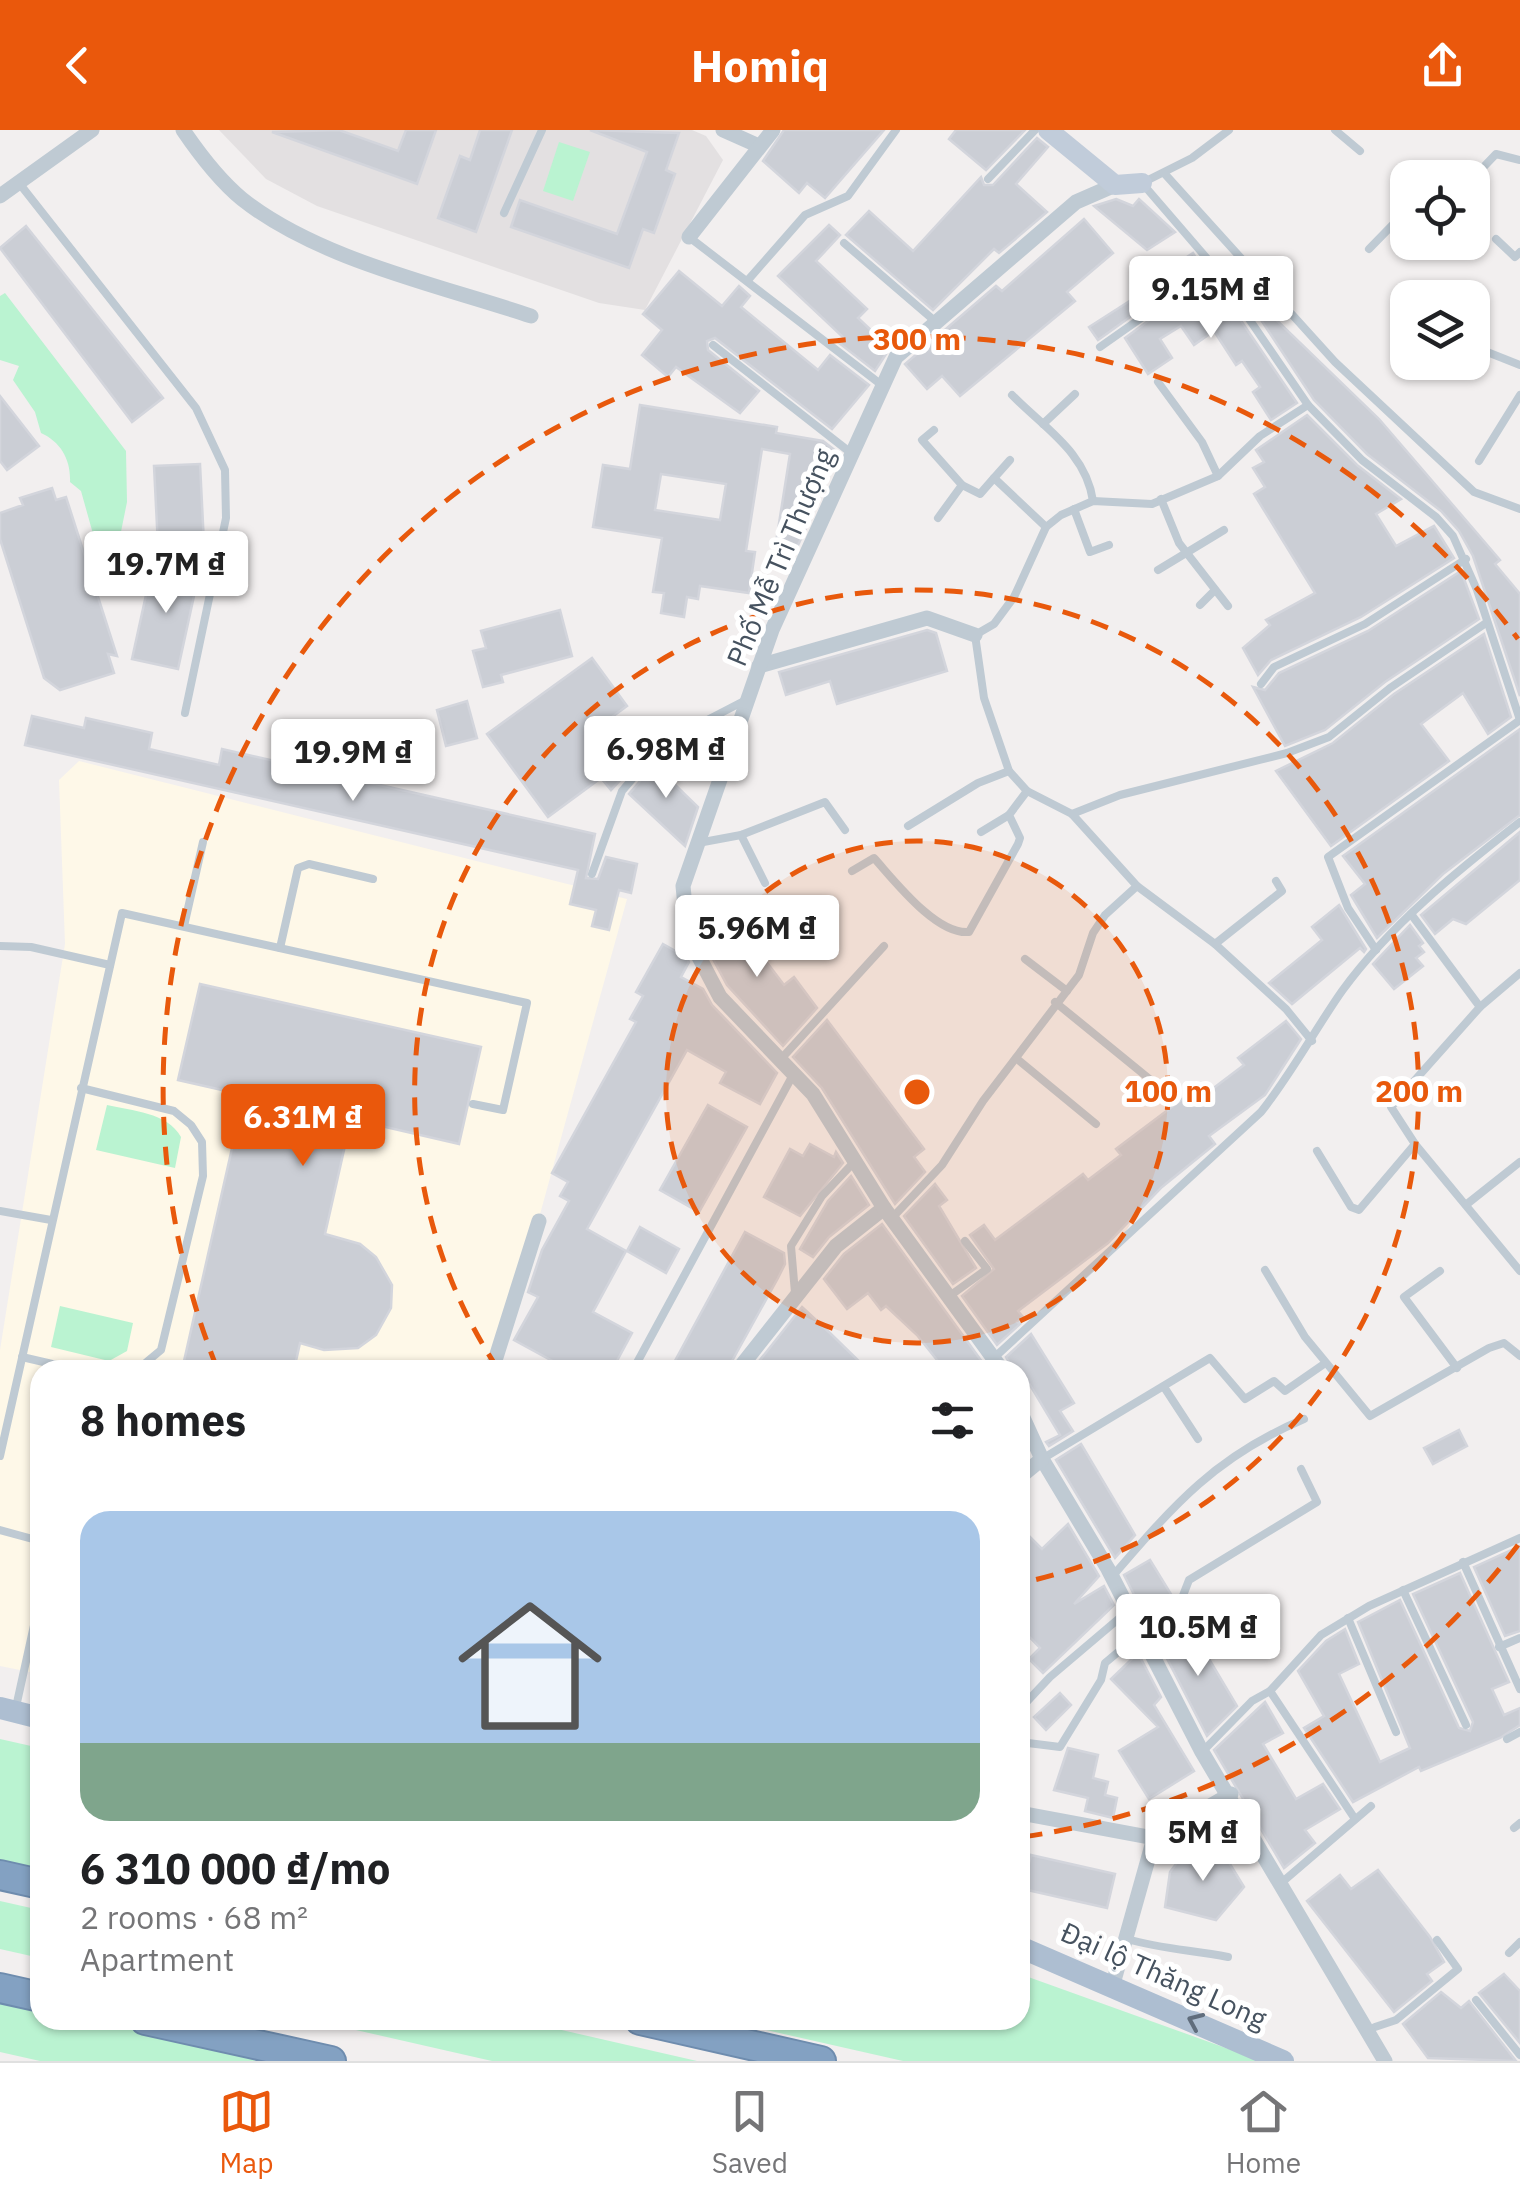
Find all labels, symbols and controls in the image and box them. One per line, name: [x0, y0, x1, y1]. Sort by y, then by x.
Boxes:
text: Homiq: [691, 36, 829, 94]
icon: back: [50, 38, 105, 93]
icon: share: [1415, 38, 1470, 93]
map controls: [1390, 160, 1490, 380]
button: locate: [1390, 160, 1490, 260]
pin: 9.15M ₫: [1119, 256, 1303, 341]
text: 9.15M ₫: [1151, 267, 1271, 309]
button: layers: [1390, 280, 1490, 380]
text: 300 m: [873, 319, 961, 358]
street label: Phố Mễ Trì Thượng: [718, 442, 843, 671]
pin: 19.7M ₫: [74, 531, 258, 616]
text: 19.7M ₫: [106, 542, 226, 584]
pin: 6.98M ₫: [574, 716, 758, 801]
pin: 19.9M ₫: [261, 719, 445, 804]
text: 6.98M ₫: [606, 727, 726, 769]
text: 19.9M ₫: [293, 730, 413, 772]
pin: 5.96M ₫: [665, 895, 849, 980]
text: 5.96M ₫: [697, 906, 817, 948]
text: 100 m: [1124, 1071, 1212, 1110]
text: 200 m: [1375, 1071, 1463, 1110]
centre of rings: [899, 1074, 935, 1110]
pin: 6.31M ₫: [211, 1084, 395, 1169]
text: 6.31M ₫: [243, 1095, 363, 1137]
text: 8 homes: [80, 1393, 246, 1448]
icon: filters: [925, 1393, 980, 1448]
icon: home: [440, 1576, 620, 1756]
pin: 10.5M ₫: [1106, 1594, 1290, 1679]
text: 10.5M ₫: [1138, 1605, 1258, 1647]
pin: 5M ₫: [1144, 1799, 1262, 1884]
text: 5M ₫: [1167, 1810, 1239, 1852]
text: 6 310 000 ₫/mo: [80, 1841, 390, 1896]
text: 2 rooms · 68 m²: [80, 1896, 308, 1938]
street label: Đại lộ Thăng Long: [1055, 1913, 1273, 2037]
text: Apartment: [80, 1938, 234, 1980]
one-way arrow: [1187, 2013, 1205, 2033]
tab: Map: [219, 2084, 274, 2181]
tab: Saved: [712, 2084, 788, 2181]
tab: Home: [1226, 2084, 1301, 2181]

